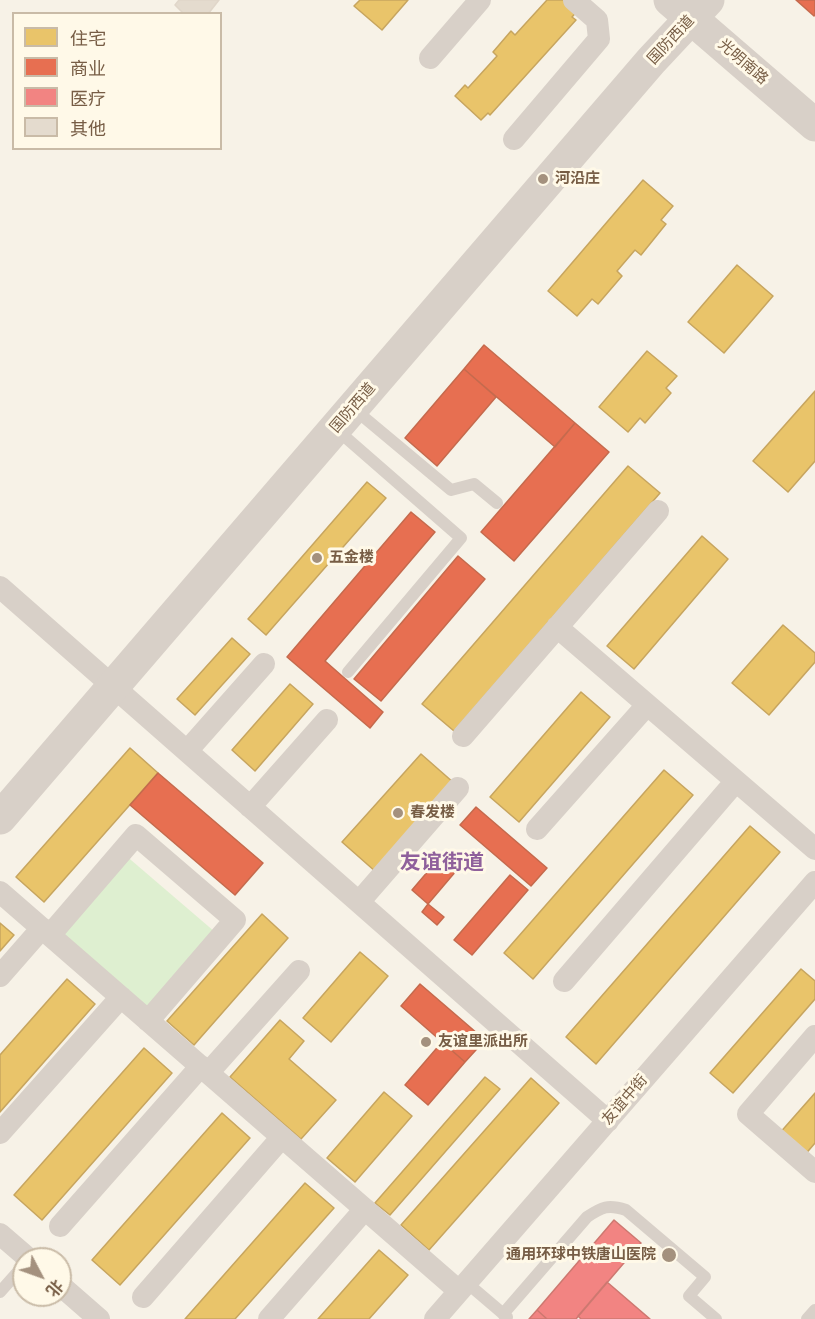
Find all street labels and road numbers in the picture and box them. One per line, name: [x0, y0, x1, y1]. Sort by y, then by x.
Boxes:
street label: 国防西道: [644, 12, 698, 68]
street label: 光明南路: [714, 36, 772, 88]
street label: 国防西道: [327, 379, 379, 437]
street label: 友谊中街: [599, 1071, 651, 1129]

